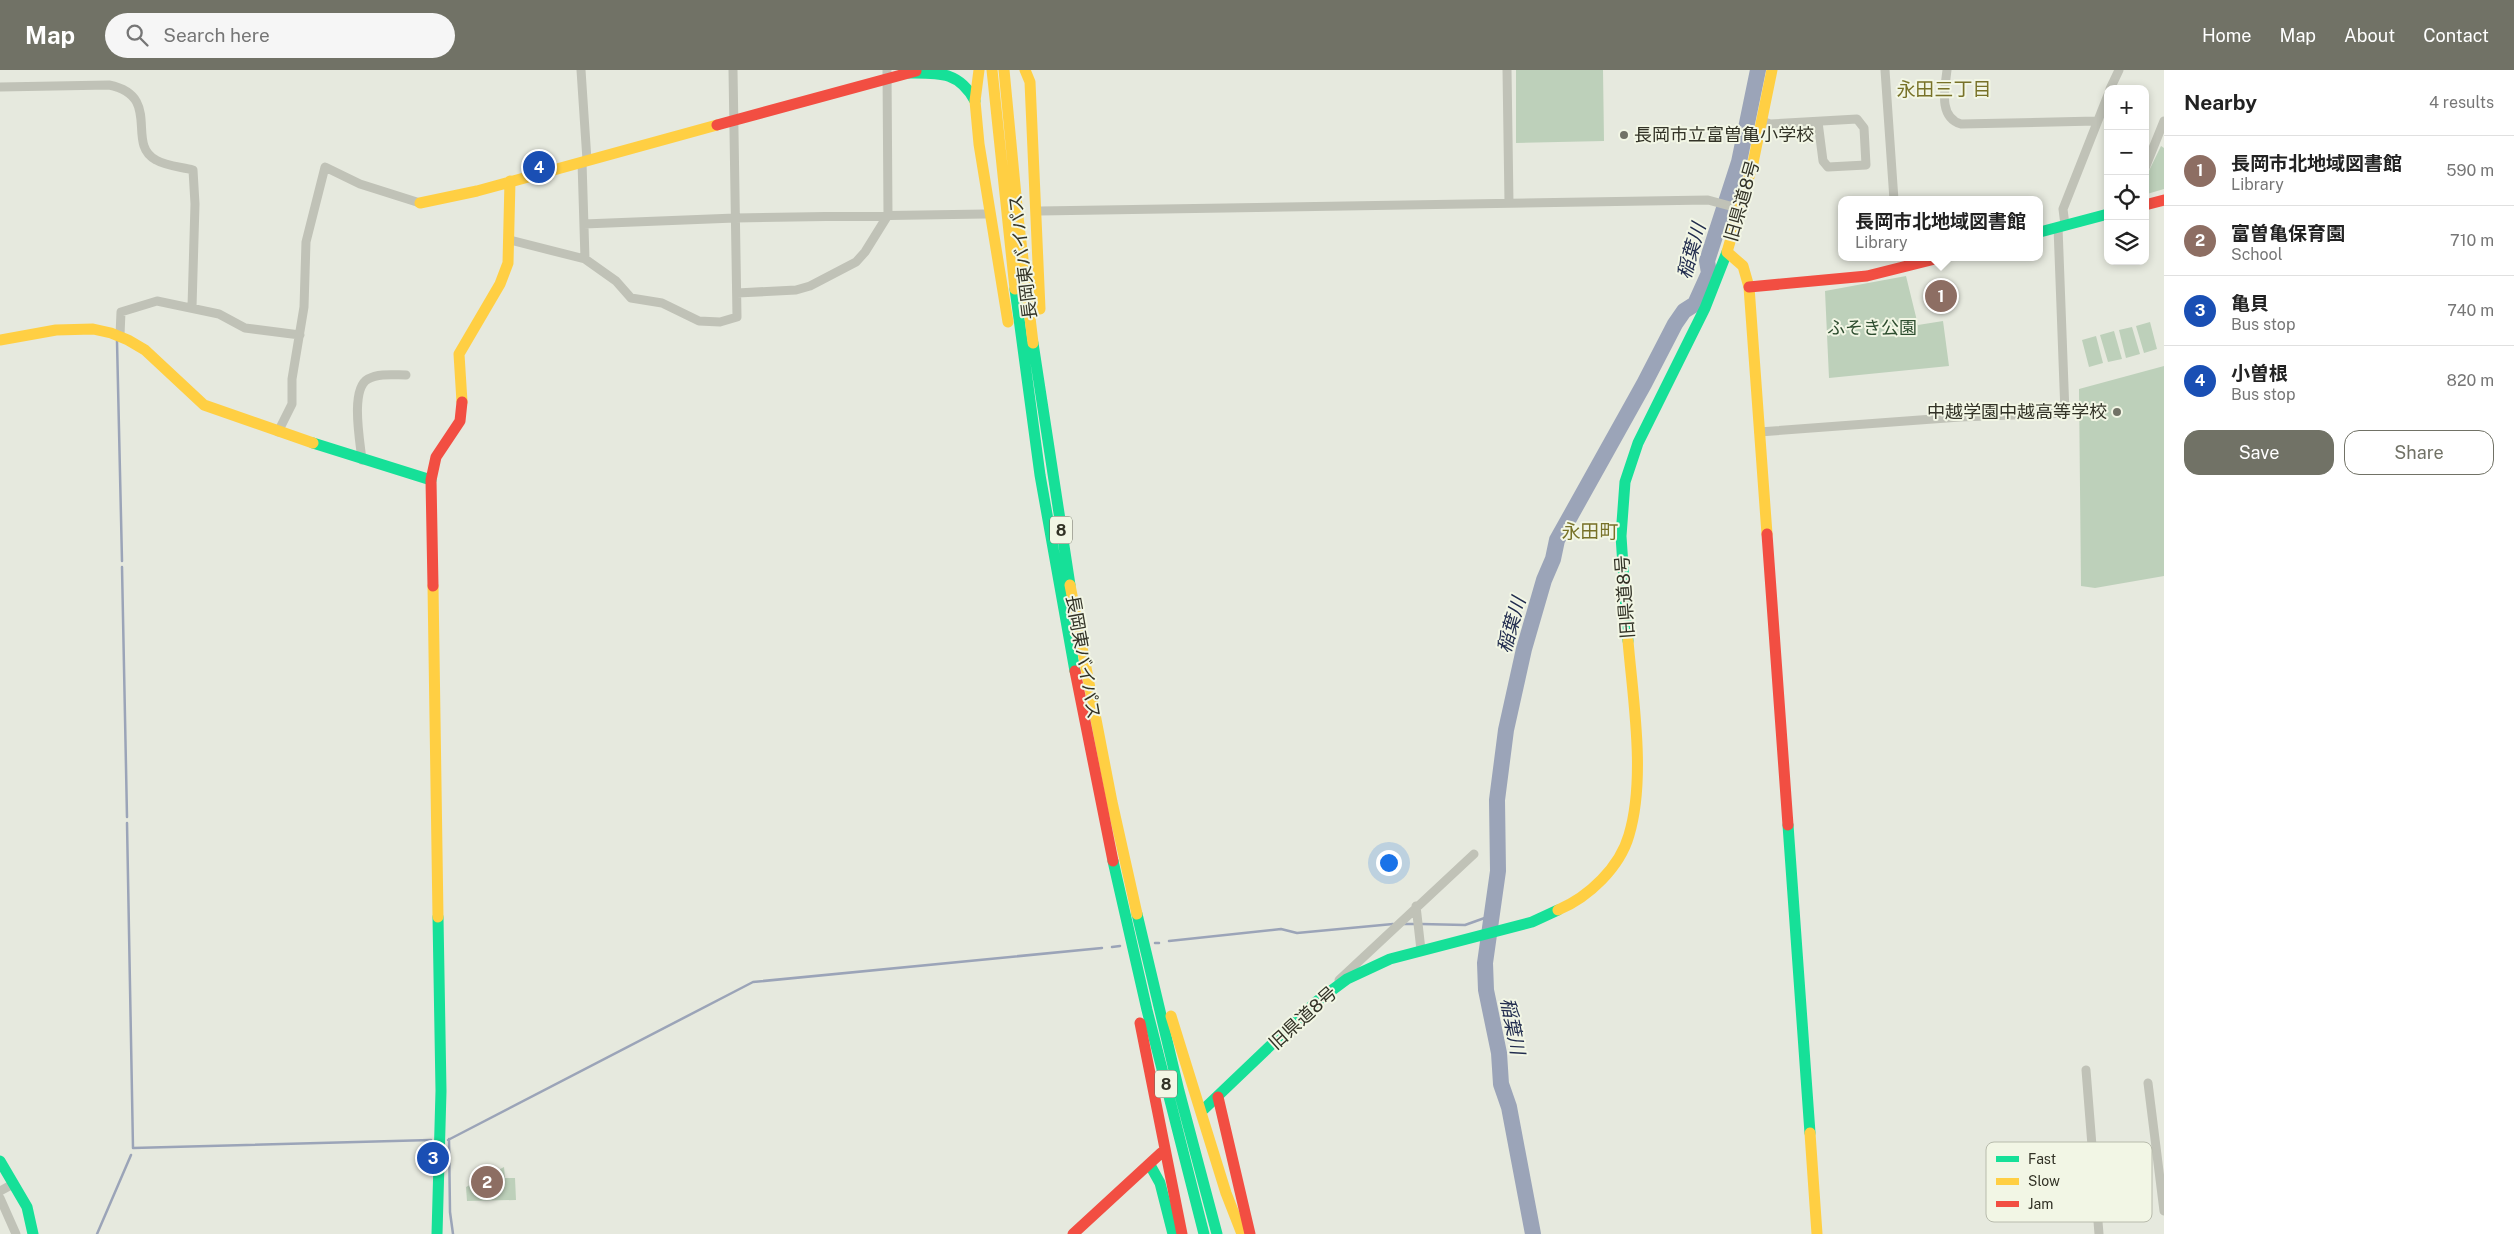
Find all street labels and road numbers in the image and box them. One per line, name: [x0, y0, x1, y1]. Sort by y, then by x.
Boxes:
street label: 旧県道8号: [1720, 158, 1763, 244]
street label: 長岡東バイパス: [1004, 193, 1041, 321]
road number: 8: [1050, 516, 1072, 544]
street label: 旧県道8号: [1611, 555, 1638, 639]
street label: 長岡東バイパス: [1062, 593, 1105, 721]
street label: 旧県道8号: [1265, 982, 1341, 1053]
road number: 8: [1155, 1071, 1177, 1098]

